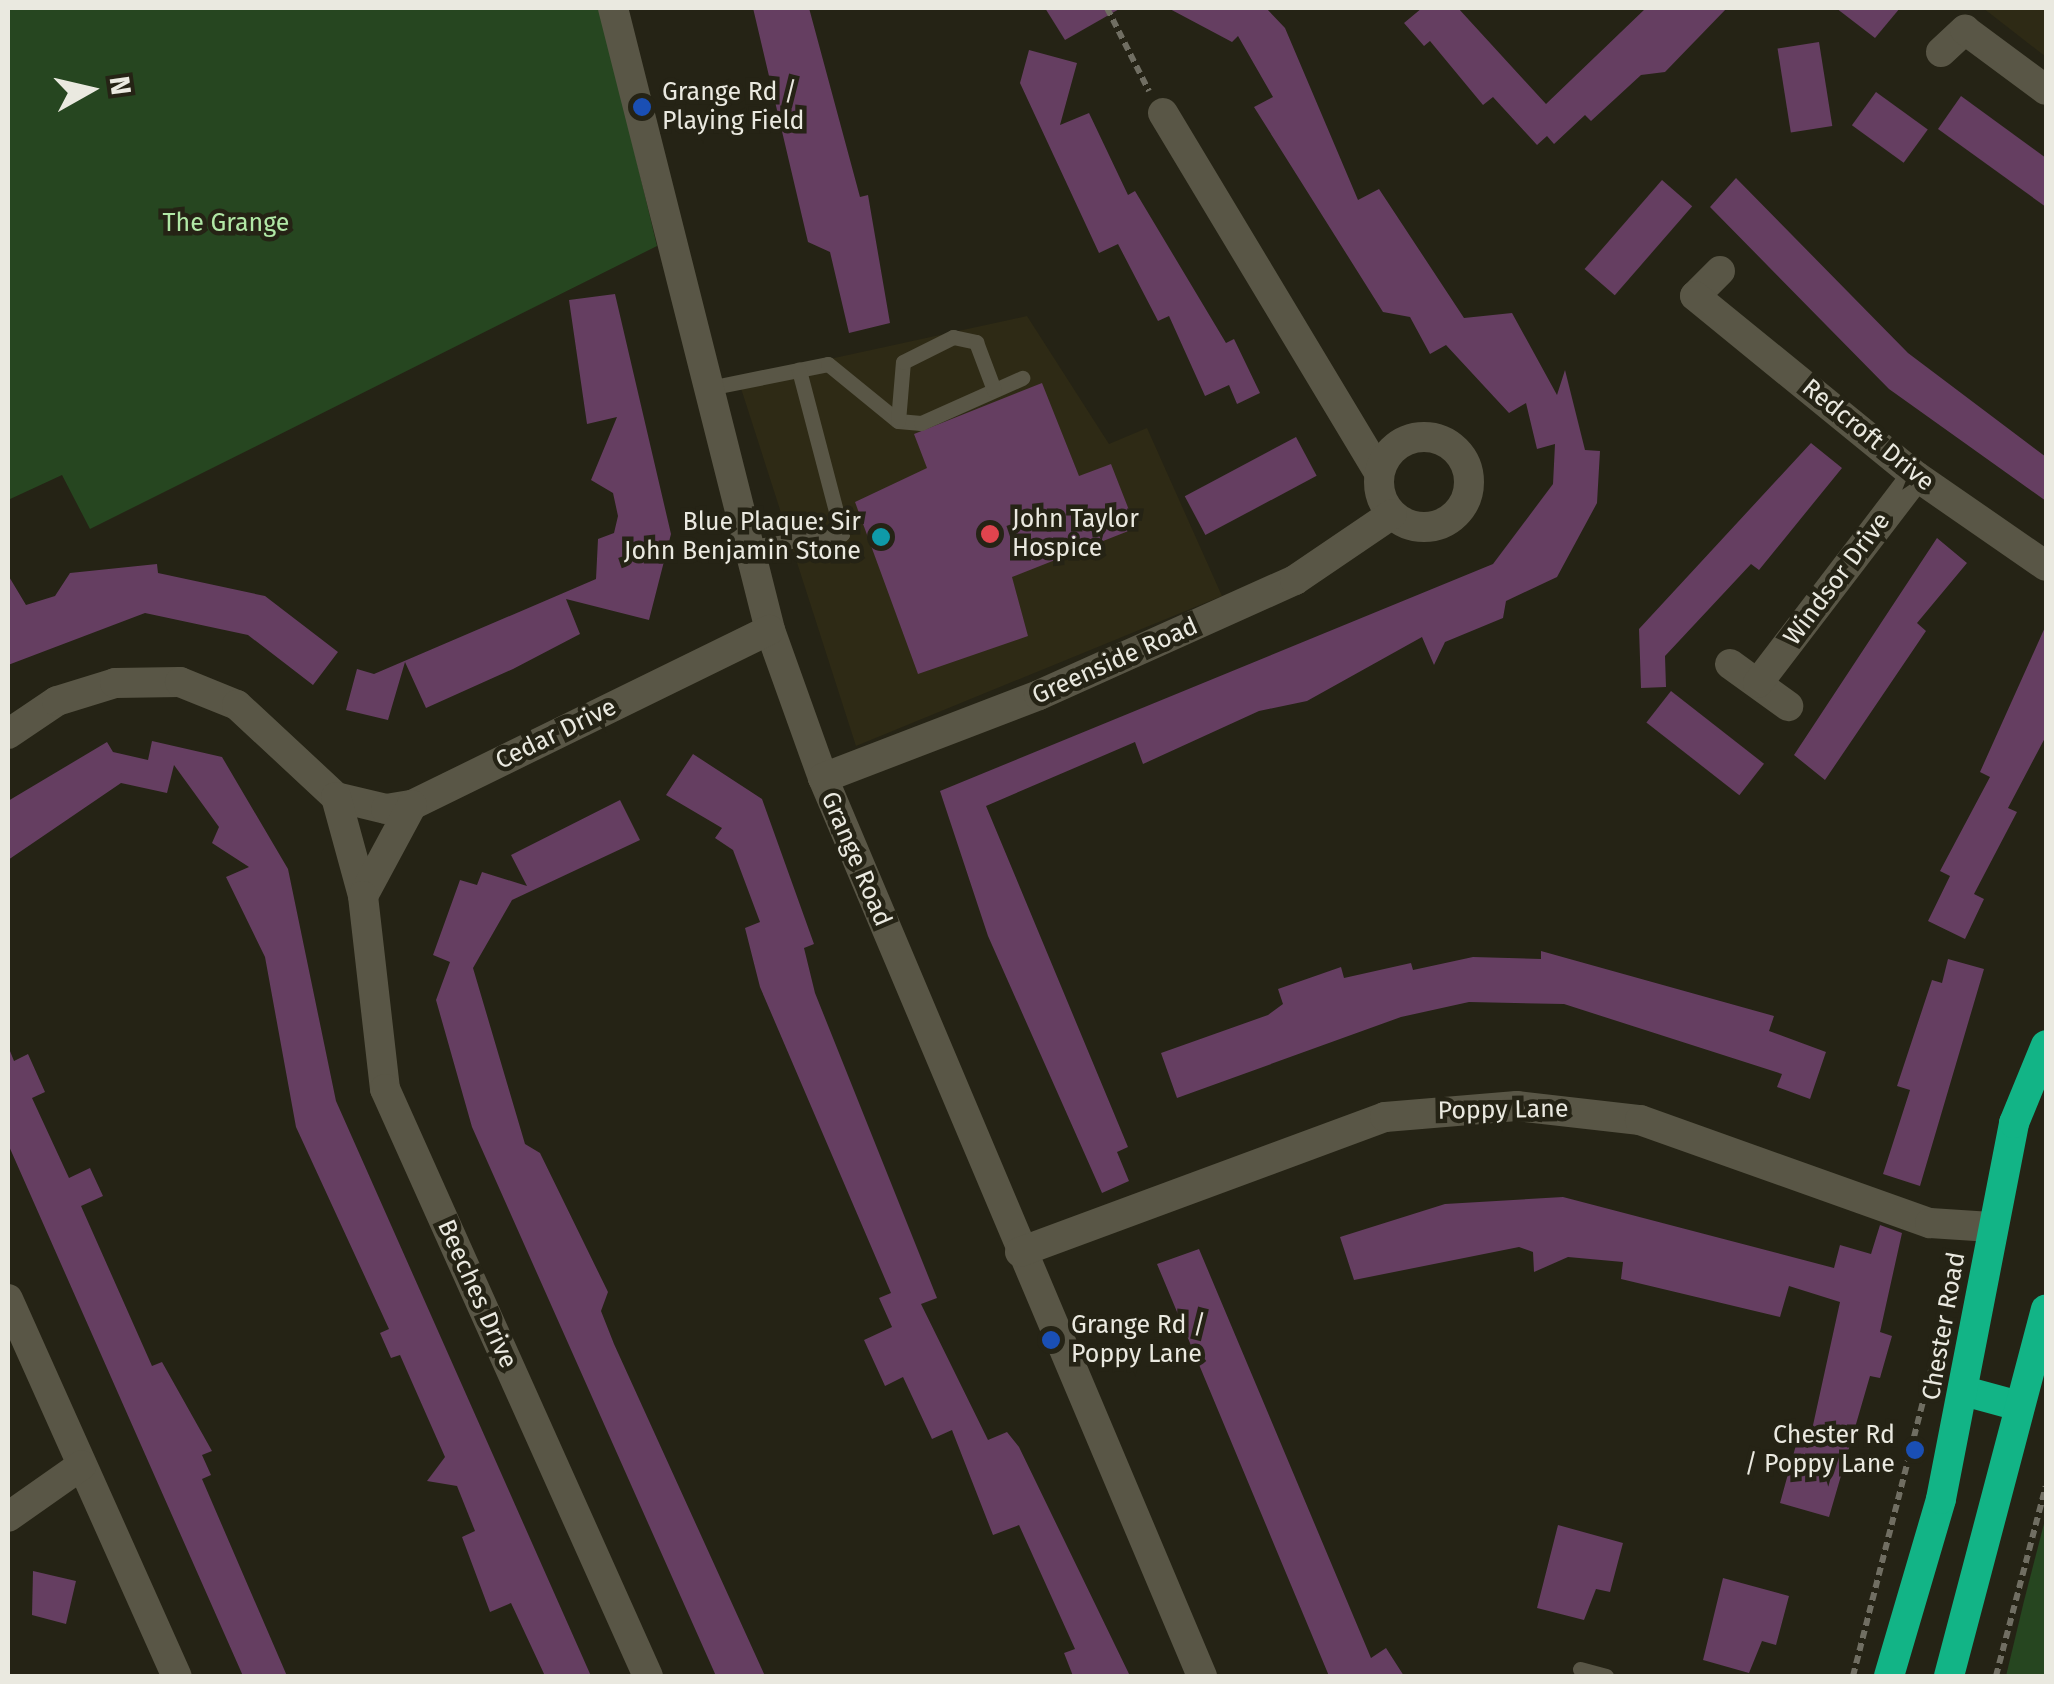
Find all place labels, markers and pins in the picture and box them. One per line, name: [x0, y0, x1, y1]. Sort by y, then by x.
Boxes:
place label: Grange Rd / Playing Field: [662, 78, 805, 137]
marker: Grange Rd / Playing Field: [631, 96, 653, 118]
place label: John Taylor Hospice: [1012, 505, 1139, 564]
place label: Blue Plaque: Sir John Benjamin Stone: [624, 508, 861, 567]
marker: John Taylor Hospice: [977, 521, 1003, 547]
marker: Blue Plaque: Sir John Benjamin Stone: [870, 526, 892, 548]
place label: Grange Rd / Poppy Lane: [1071, 1311, 1206, 1370]
marker: Grange Rd / Poppy Lane: [1040, 1329, 1062, 1351]
place label: Chester Rd / Poppy Lane: [1744, 1421, 1895, 1480]
marker: Chester Rd / Poppy Lane: [1904, 1439, 1926, 1461]

